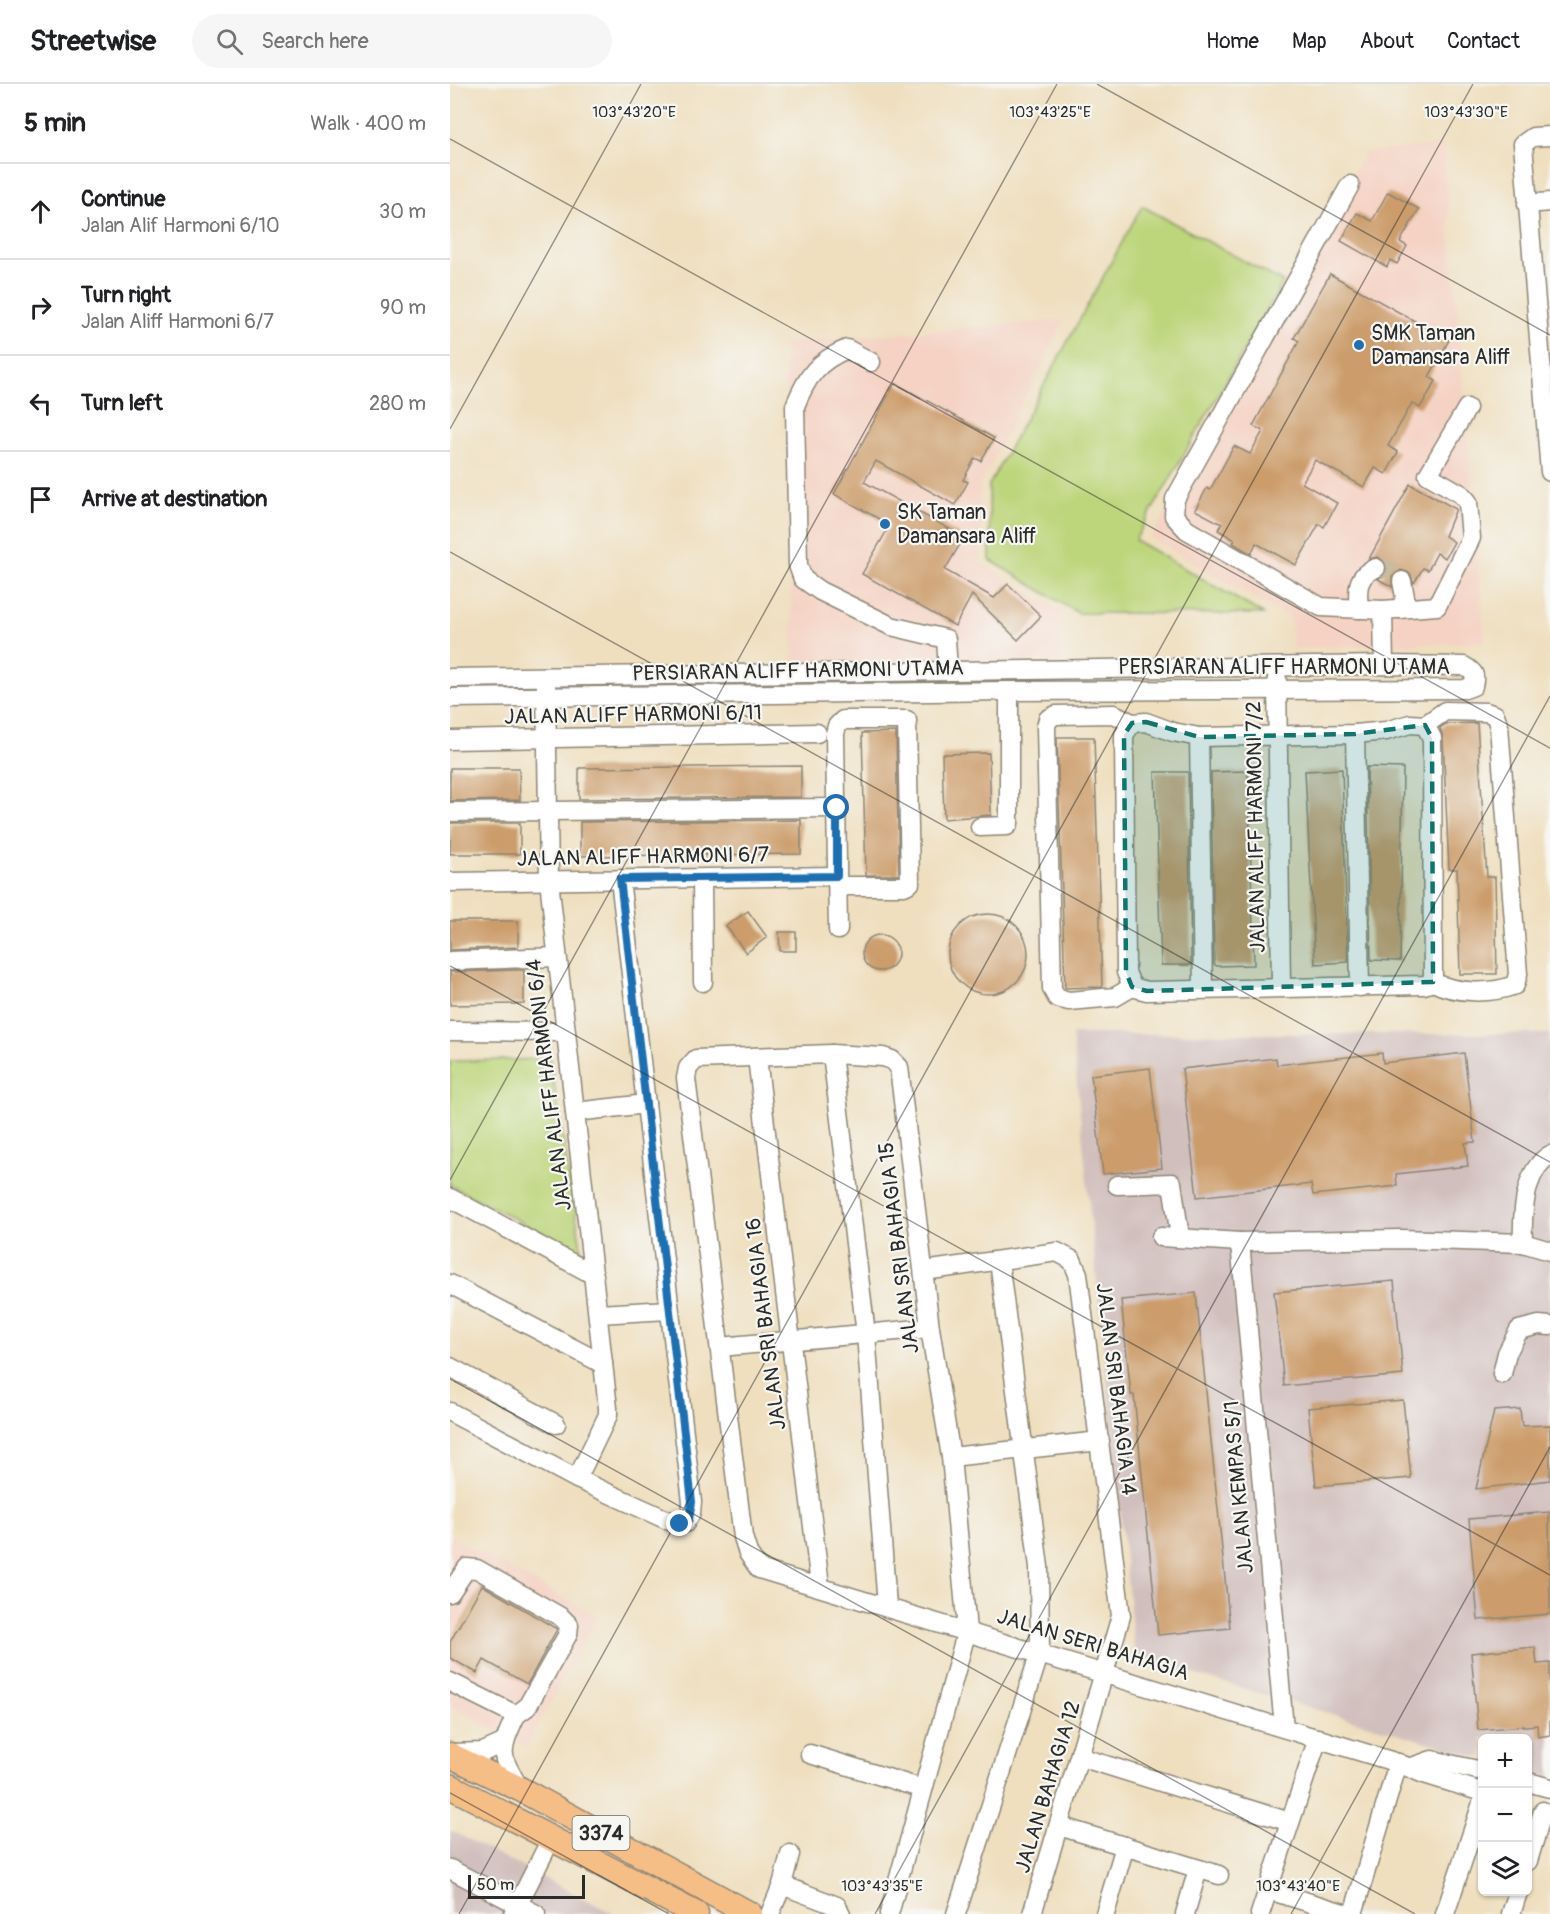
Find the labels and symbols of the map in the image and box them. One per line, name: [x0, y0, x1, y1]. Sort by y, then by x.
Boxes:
text: 103°43'20"E: [592, 103, 676, 122]
text: 103°43'25"E: [1009, 103, 1091, 122]
text: 103°43'30"E: [1424, 103, 1508, 122]
place label: SMK Taman Damansara Aliff: [1371, 320, 1511, 371]
marker: SMK Taman Damansara Aliff: [1352, 338, 1366, 352]
place label: SK Taman Damansara Aliff: [897, 499, 1037, 550]
marker: SK Taman Damansara Aliff: [878, 517, 892, 531]
street label: PERSIARAN ALIFF HARMONI UTAMA: [1118, 654, 1450, 681]
street label: PERSIARAN ALIFF HARMONI UTAMA: [632, 655, 964, 687]
street label: JALAN ALIFF HARMONI 6/11: [504, 699, 762, 731]
street label: JALAN ALIFF HARMONI 7/2: [1240, 701, 1272, 953]
route start: [823, 794, 849, 820]
street label: JALAN ALIFF HARMONI 6/7: [517, 841, 769, 873]
street label: JALAN ALIFF HARMONI 6/4: [520, 958, 578, 1212]
street label: JALAN SRI BAHAGIA 15: [873, 1141, 925, 1355]
street label: JALAN SRI BAHAGIA 16: [740, 1216, 792, 1432]
street label: JALAN SRI BAHAGIA 14: [1090, 1281, 1142, 1497]
street label: JALAN KEMPAS 5/1: [1218, 1399, 1260, 1575]
route end: [666, 1510, 692, 1536]
street label: JALAN SERI BAHAGIA: [994, 1603, 1192, 1687]
street label: JALAN BAHAGIA 12: [1009, 1698, 1087, 1876]
road number: 3374: [572, 1816, 630, 1850]
scale bar: [468, 1872, 585, 1900]
text: 103°43'35"E: [841, 1877, 923, 1896]
text: 103°43'40"E: [1256, 1877, 1340, 1896]

